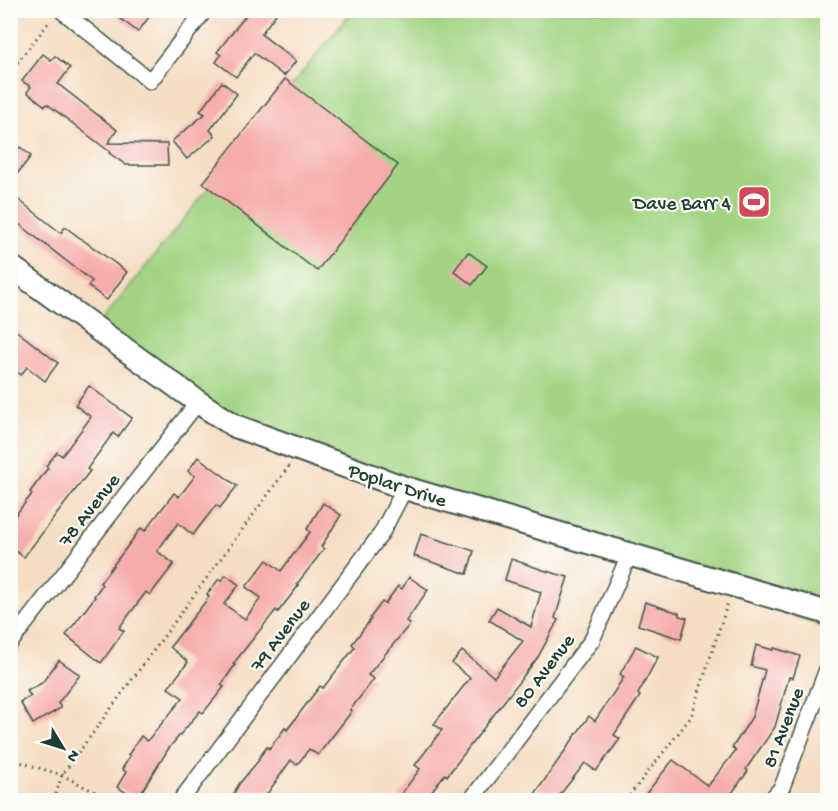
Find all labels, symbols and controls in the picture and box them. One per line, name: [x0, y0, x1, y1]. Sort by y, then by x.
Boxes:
sports icon: Dave Barr 4: [736, 184, 772, 220]
place label: Dave Barr 4: [631, 194, 732, 217]
street label: Poplar Drive: [344, 460, 450, 514]
street label: 78 Avenue: [55, 470, 127, 553]
street label: 79 Avenue: [246, 595, 317, 678]
street label: 80 Avenue: [510, 630, 582, 714]
street label: 81 Avenue: [759, 684, 811, 772]
north arrow: [33, 718, 93, 778]
text: N: [61, 745, 83, 765]

